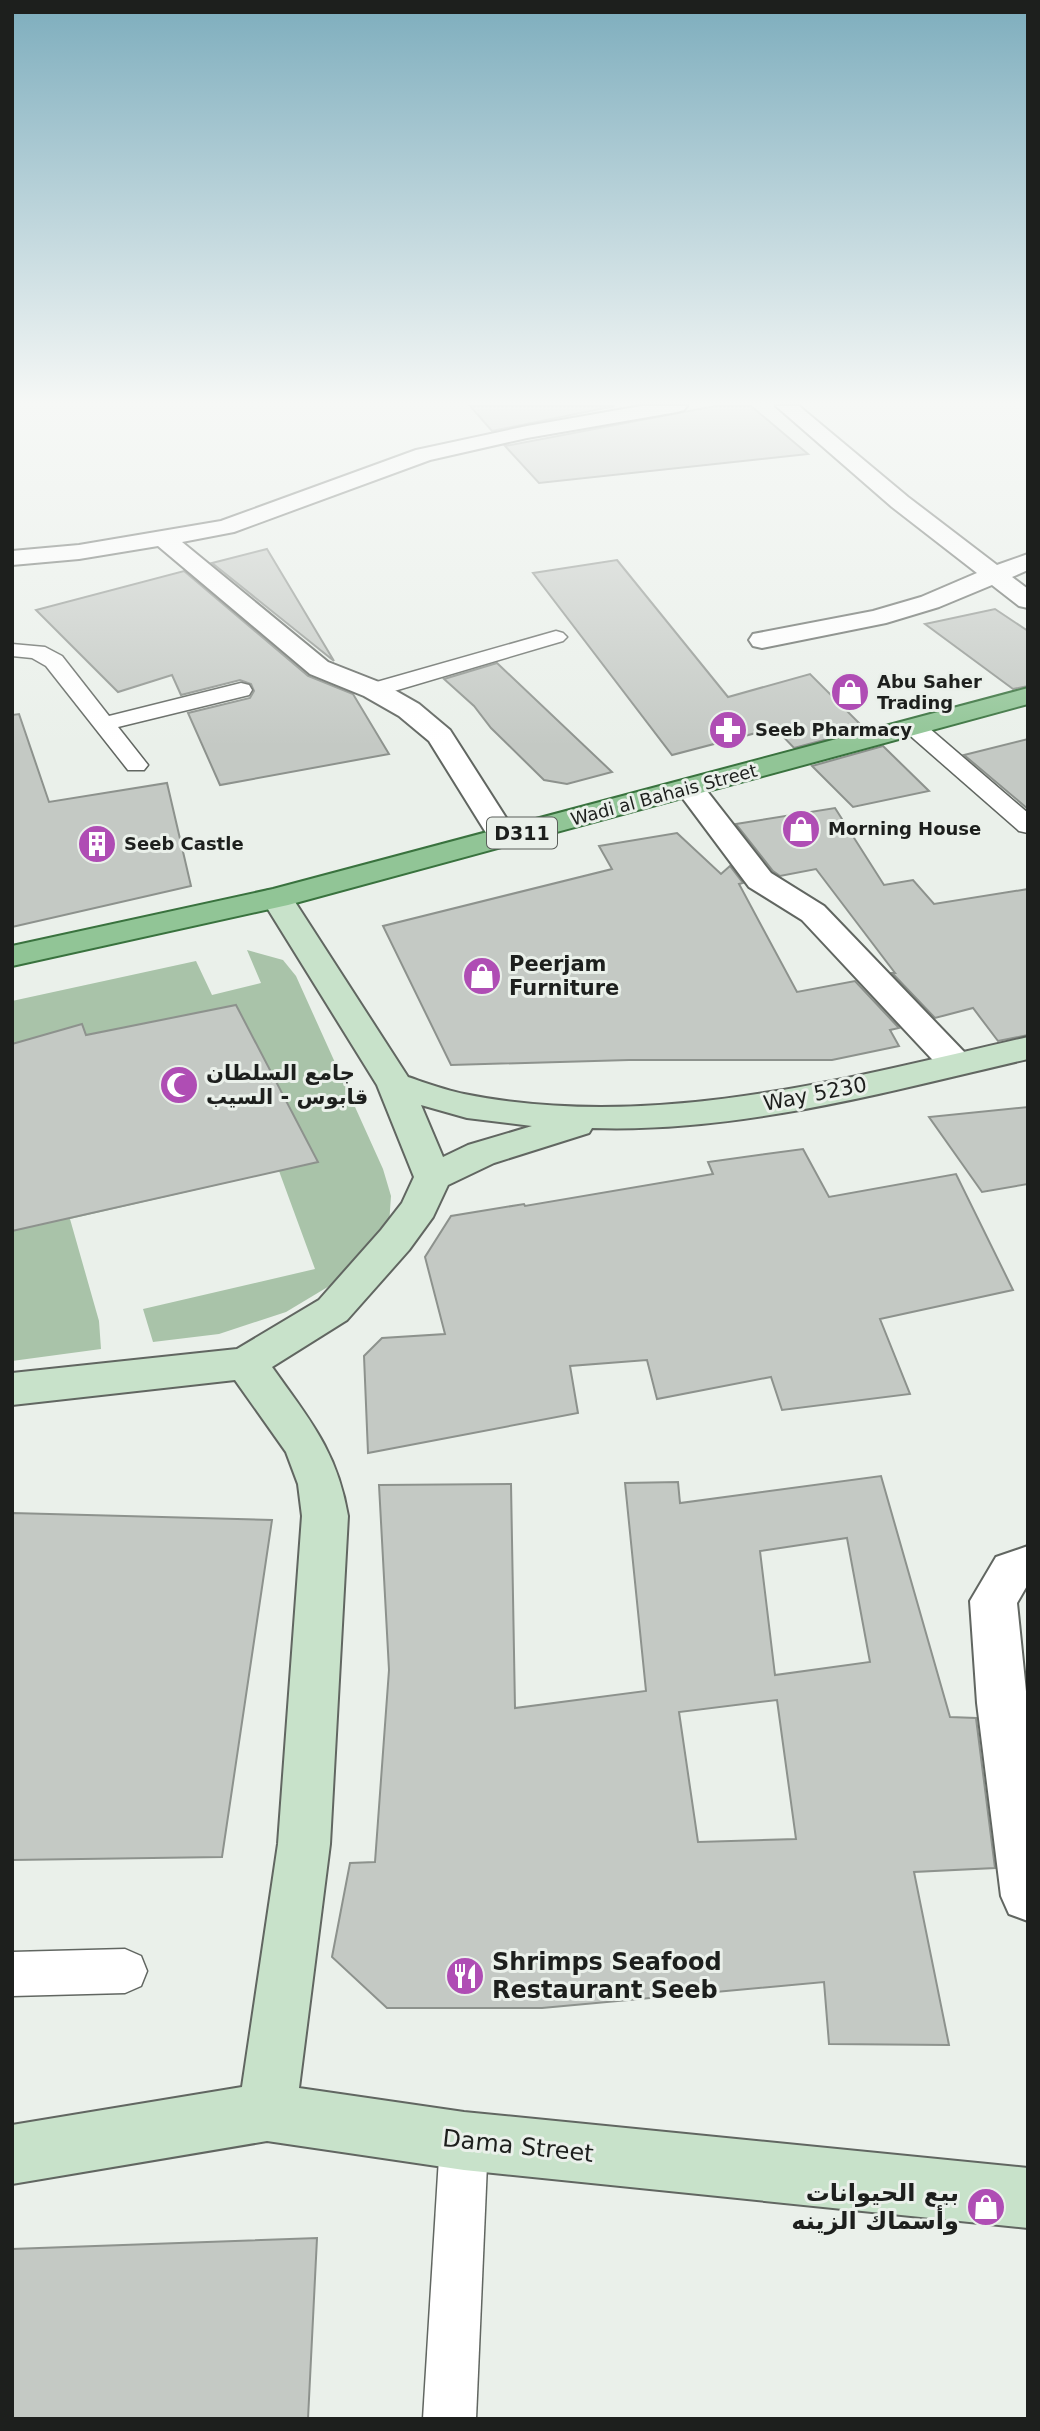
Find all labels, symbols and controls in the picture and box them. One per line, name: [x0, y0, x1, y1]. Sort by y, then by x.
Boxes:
shop icon: Abu Saher Trading: [829, 671, 871, 713]
place label: Abu Saher Trading: [877, 671, 982, 713]
pharmacy icon: Seeb Pharmacy: [707, 709, 749, 751]
place label: Seeb Pharmacy: [755, 719, 912, 740]
street label: Wadi al Bahais Street: [568, 760, 759, 830]
shop icon: Morning House: [780, 808, 822, 850]
road number: D311: [487, 818, 557, 848]
place label: Morning House: [828, 818, 981, 839]
building icon: Seeb Castle: [76, 823, 118, 865]
place label: Seeb Castle: [124, 833, 244, 854]
place label: Peerjam Furniture: [509, 952, 619, 1000]
shop icon: Peerjam Furniture: [461, 955, 503, 997]
place label: جامع السلطان قابوس - السيب: [206, 1061, 368, 1109]
mosque icon: جامع السلطان قابوس - السيب: [158, 1064, 200, 1106]
street label: Way 5230: [761, 1072, 869, 1116]
place label: Shrimps Seafood Restaurant Seeb: [492, 1948, 722, 2004]
restaurant icon: Shrimps Seafood Restaurant Seeb: [444, 1955, 486, 1997]
street label: Dama Street: [441, 2124, 595, 2168]
place label: بيع الحيوانات وأسماك الزينه: [791, 2179, 959, 2235]
shop icon: بيع الحيوانات وأسماك الزينه: [965, 2186, 1007, 2228]

